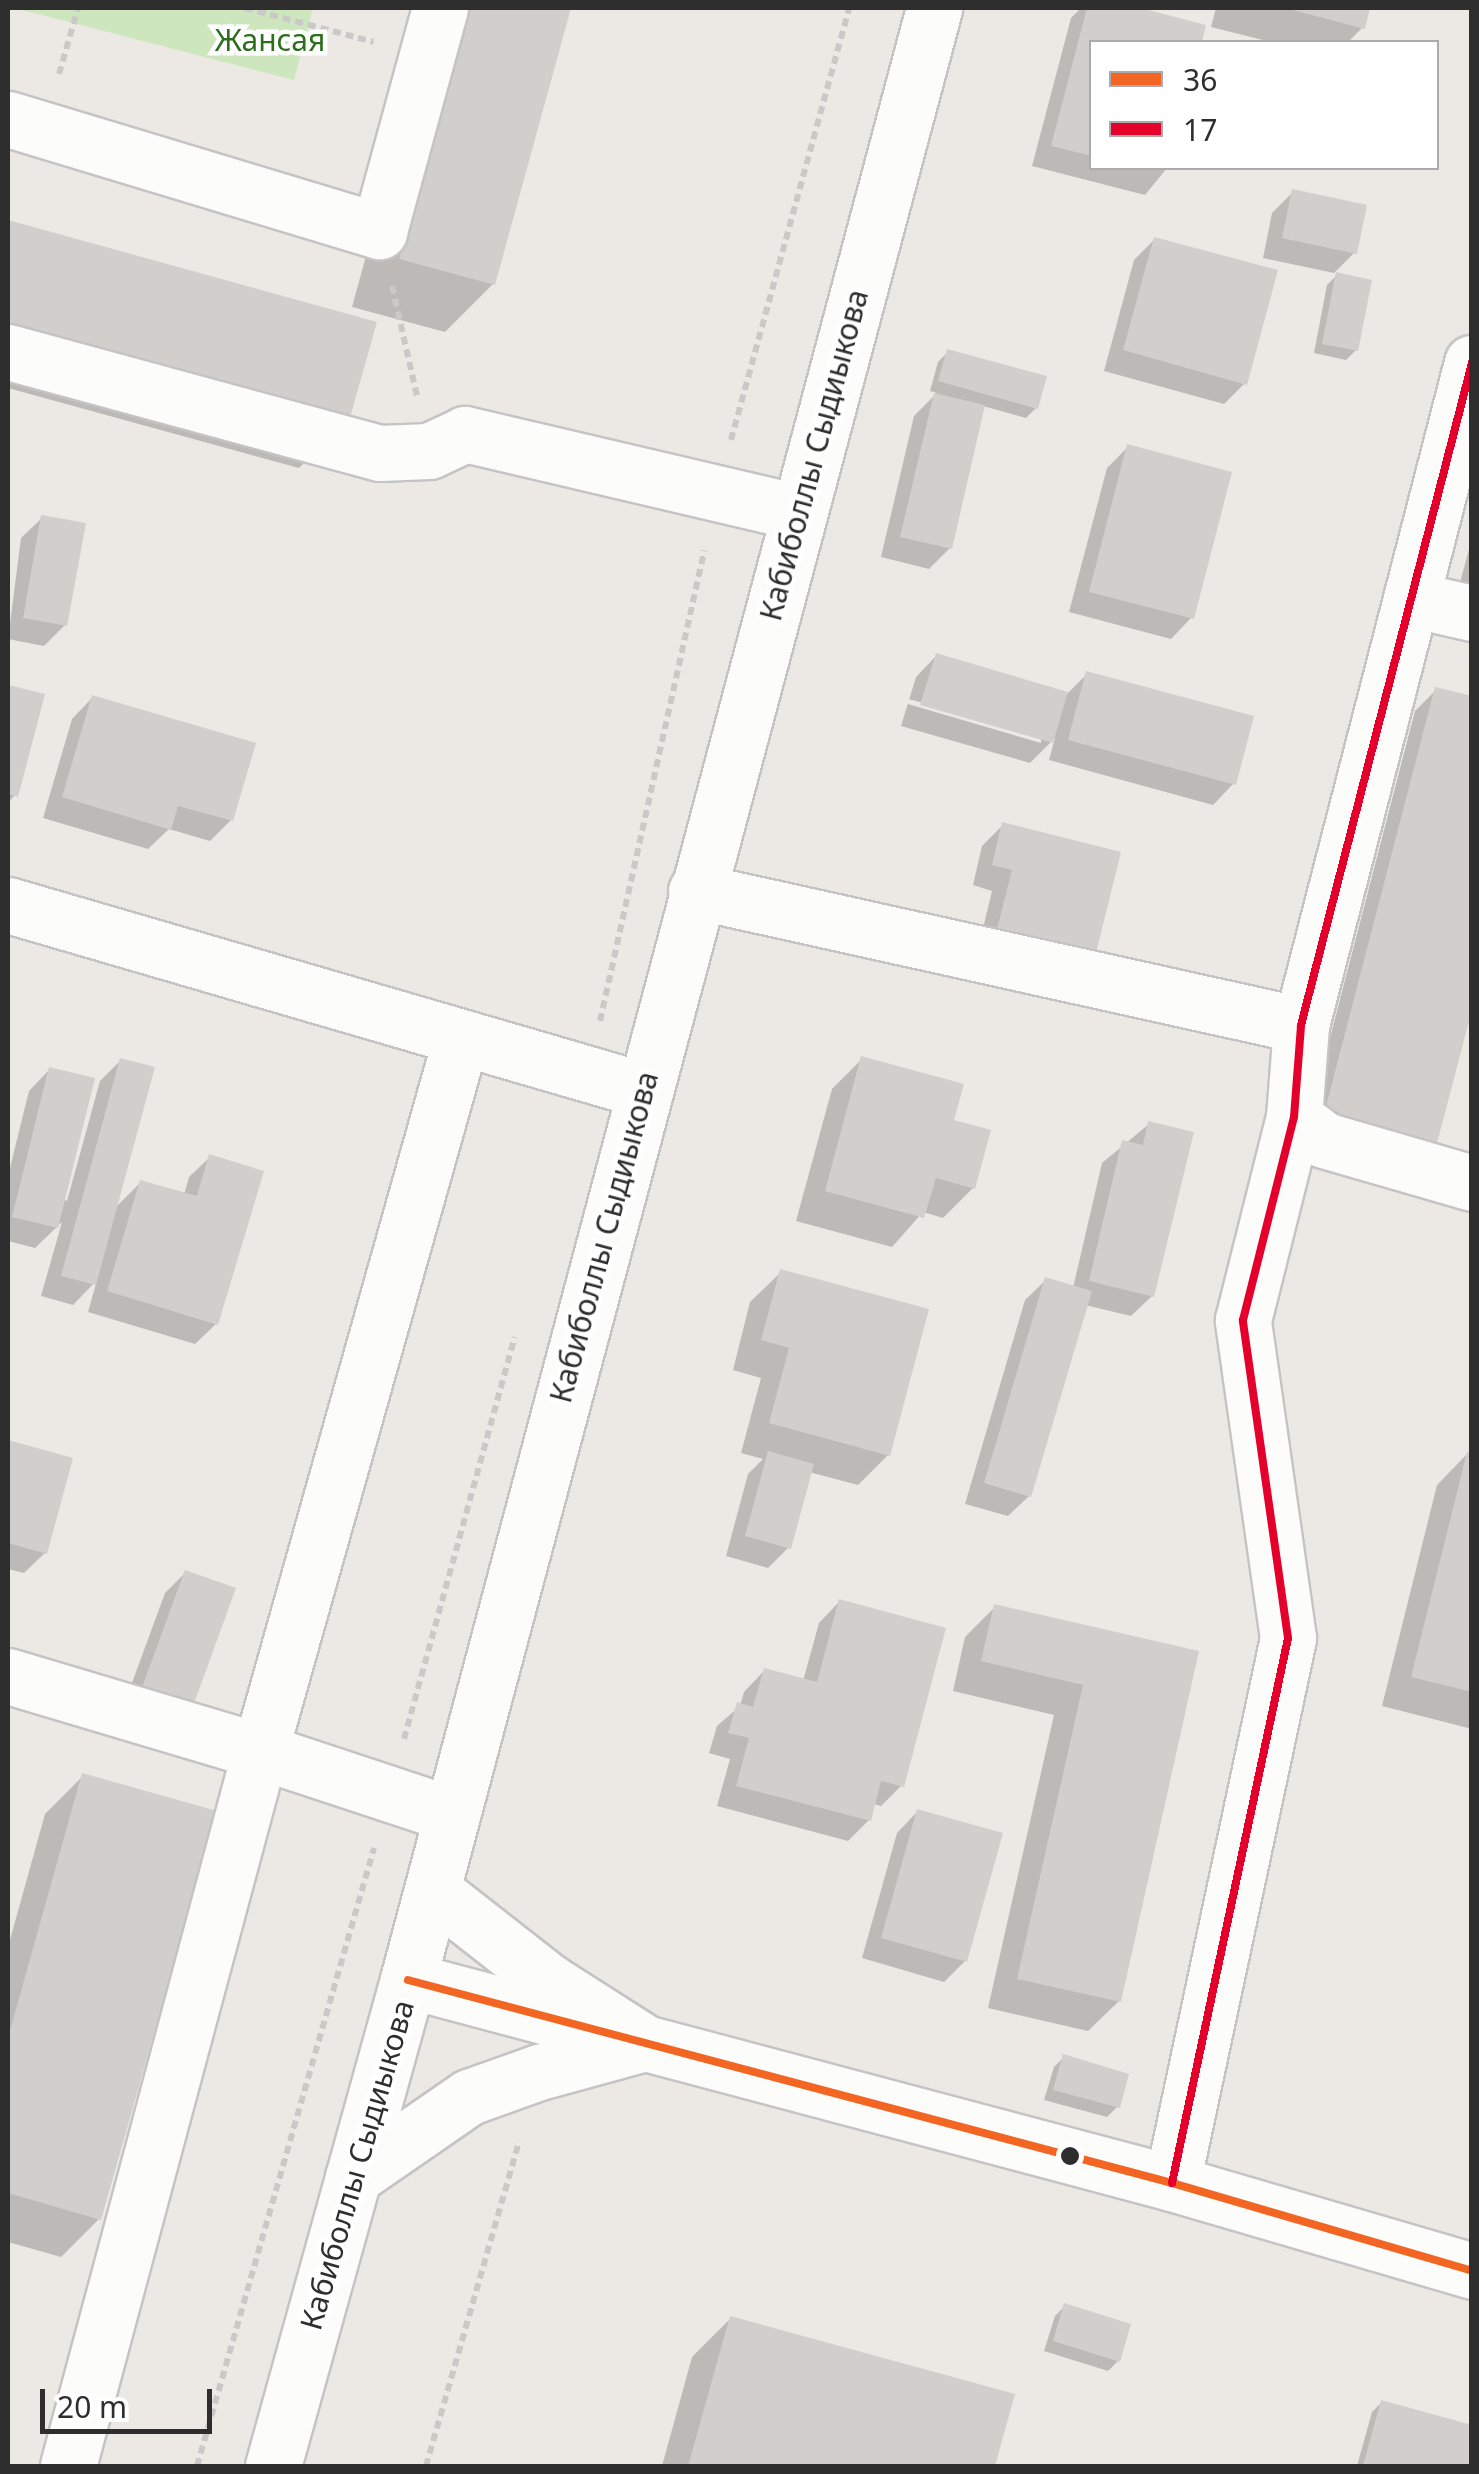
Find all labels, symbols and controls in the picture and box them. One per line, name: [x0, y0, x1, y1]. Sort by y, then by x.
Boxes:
park label: Жансая: [215, 22, 325, 58]
legend: [1089, 40, 1439, 170]
text: 36: [1183, 59, 1217, 100]
text: 17: [1183, 109, 1217, 150]
street label: Кабиболлы Сыдиыкова: [752, 285, 876, 625]
street label: Кабиболлы Сыдиыкова: [542, 1067, 666, 1407]
street label: Кабиболлы Сыдиыкова: [293, 1996, 421, 2334]
unlabelled marker: [1060, 2146, 1080, 2166]
scale bar: [45, 2369, 218, 2431]
text: 20 m: [57, 2386, 127, 2427]

